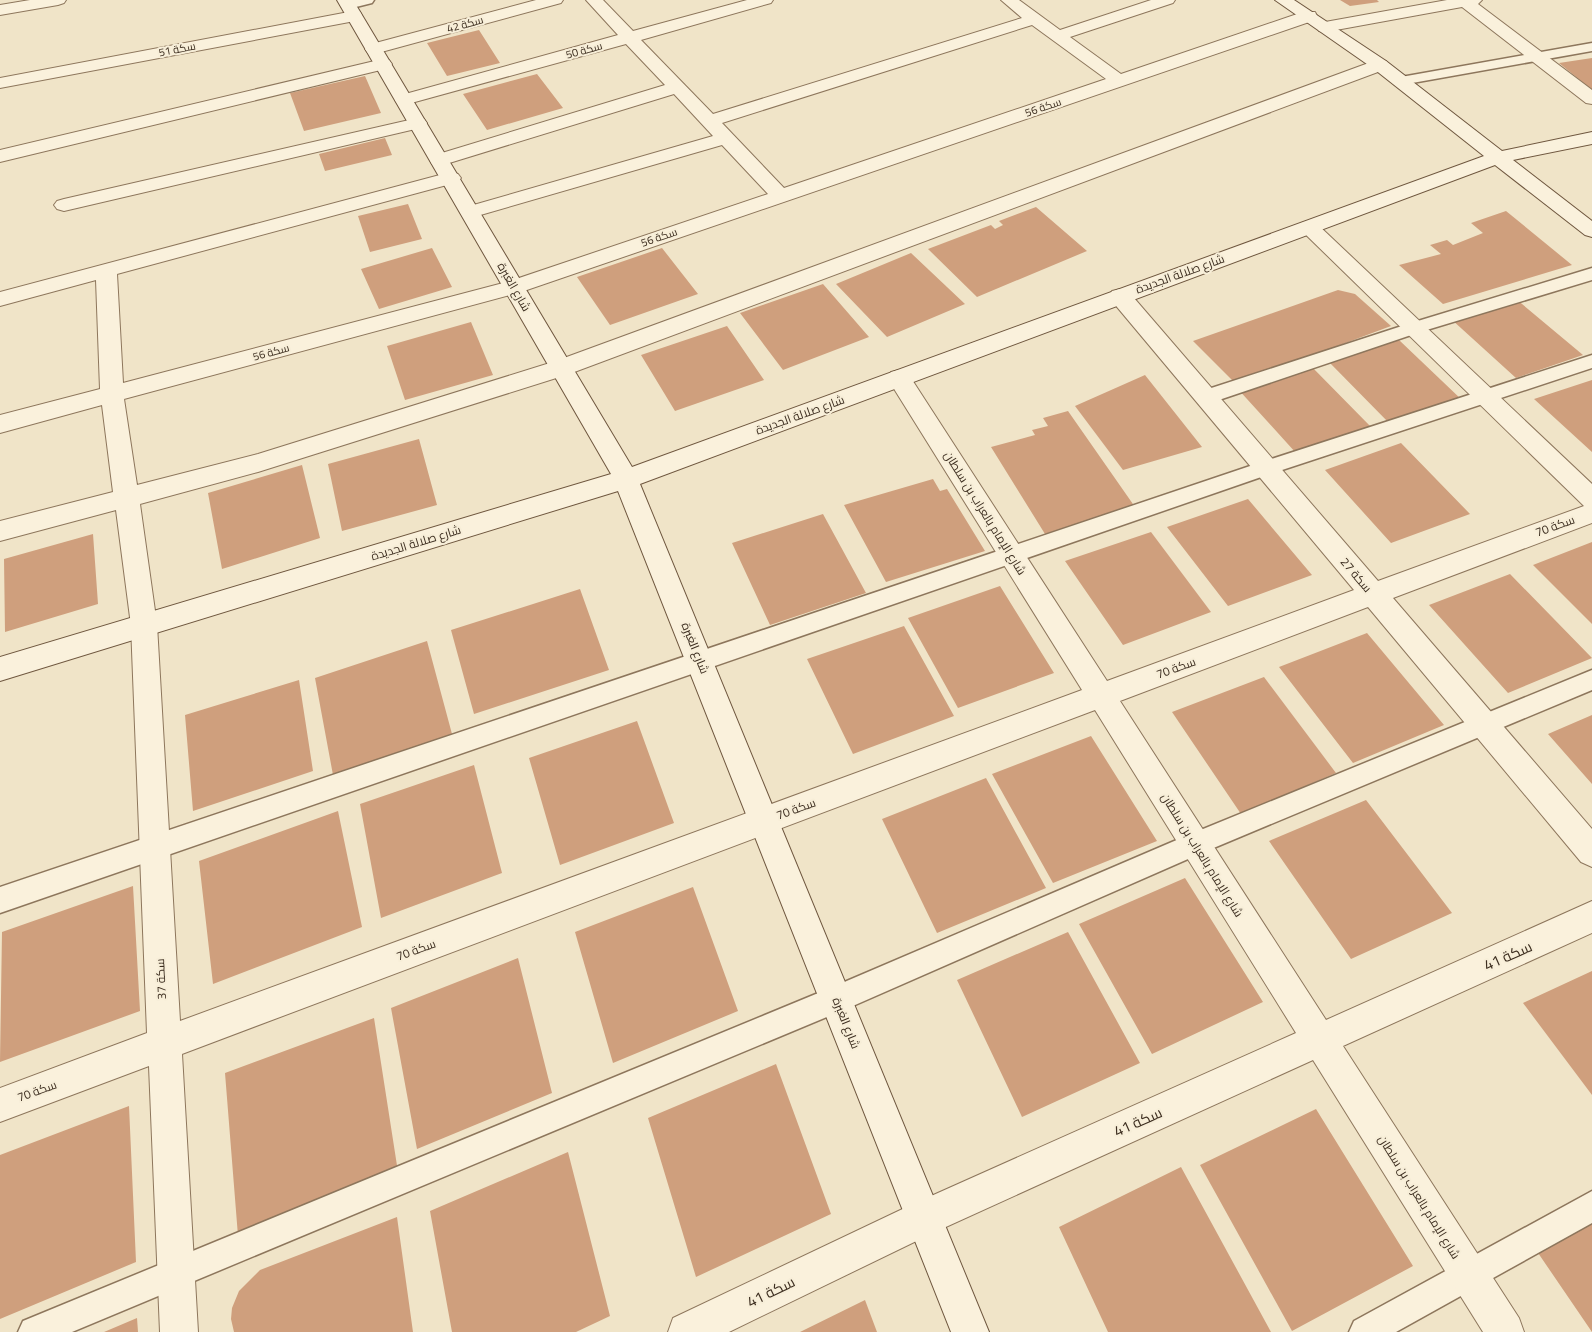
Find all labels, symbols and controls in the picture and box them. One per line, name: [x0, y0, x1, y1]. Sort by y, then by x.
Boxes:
street label: سكة 42: [444, 9, 486, 39]
street label: سكة 50: [563, 35, 605, 65]
street label: سكة 51: [157, 36, 197, 62]
street label: سكة 56: [1022, 91, 1064, 123]
street label: سكة 56: [638, 221, 680, 253]
street label: شارع صلالة الجديدة: [1132, 247, 1228, 300]
street label: شارع الغبرة: [491, 258, 538, 316]
street label: سكة 56: [250, 337, 292, 367]
street label: شارع صلالة الجديدة: [752, 388, 848, 441]
street label: شارع الإمام بالعراب بن سلطان: [938, 446, 1033, 580]
street label: سكة 70: [1532, 508, 1578, 543]
street label: شارع صلالة الجديدة: [368, 518, 464, 567]
street label: سكة 27: [1334, 552, 1378, 598]
street label: شارع الغبرة: [675, 618, 716, 677]
street label: سكة 70: [1153, 650, 1199, 685]
street label: شارع الإمام بالعراب بن سلطان: [1155, 788, 1250, 922]
street label: سكة 70: [773, 791, 819, 826]
street label: سكة 70: [393, 932, 439, 967]
street label: سكة 41: [1479, 932, 1537, 979]
street label: سكة 37: [148, 958, 173, 1000]
street label: شارع الغبرة: [826, 993, 867, 1052]
street label: سكة 70: [14, 1073, 60, 1108]
street label: سكة 41: [1109, 1098, 1167, 1145]
street label: شارع الإمام بالعراب بن سلطان: [1372, 1130, 1467, 1264]
street label: سكة 41: [741, 1267, 800, 1316]

